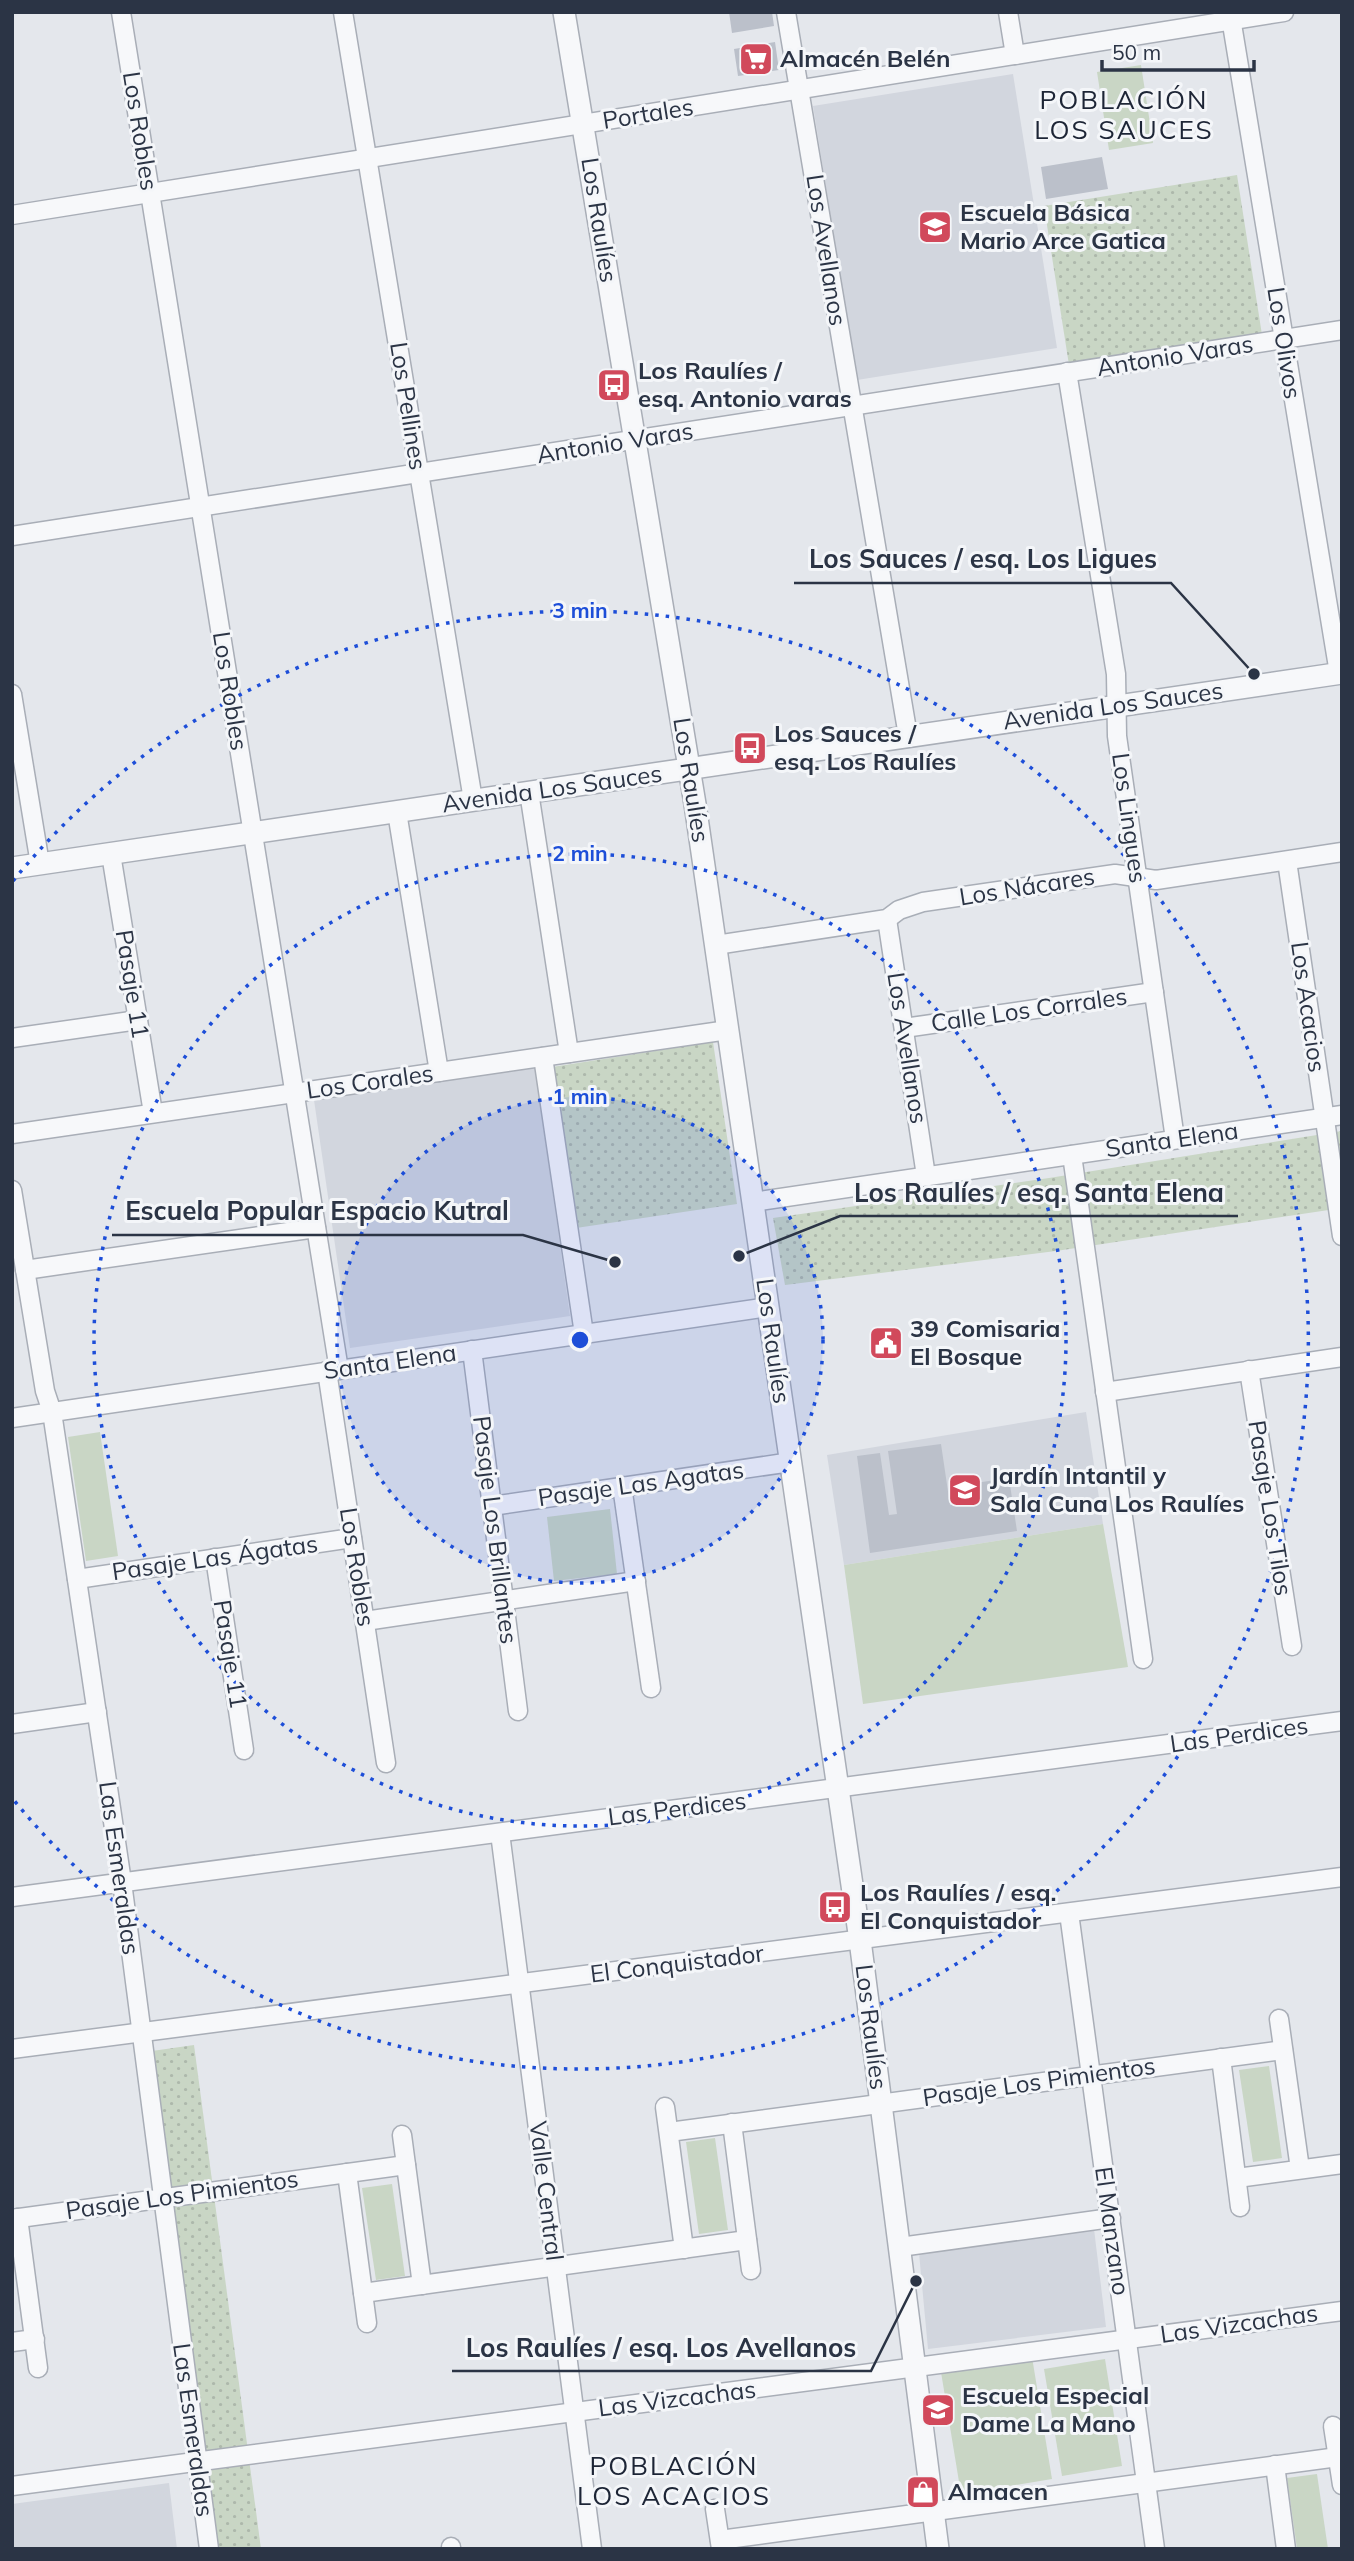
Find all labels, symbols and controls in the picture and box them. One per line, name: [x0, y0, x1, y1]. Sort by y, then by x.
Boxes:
scale bar: [1102, 28, 1254, 72]
text: 50 m: [1112, 39, 1161, 65]
supermarket icon: Almacén Belén: [737, 40, 775, 78]
place label: Almacén Belén: [780, 43, 950, 73]
street label: Los Robles: [117, 69, 165, 192]
district label: POBLACIÓN LOS SAUCES: [1034, 83, 1214, 146]
street label: Portales: [600, 91, 695, 135]
street label: Los Raulíes: [575, 155, 625, 284]
street label: Los Avellanos: [800, 172, 854, 328]
place label: Escuela Básica Mario Arce Gatica: [960, 197, 1166, 255]
school or university icon: Escuela Básica Mario Arce Gatica: [916, 208, 954, 246]
street label: Los Olivos: [1261, 285, 1309, 401]
street label: Antonio Varas: [1094, 328, 1255, 382]
street label: Los Pellines: [384, 340, 434, 472]
place label: Los Raulíes / esq. Antonio varas: [638, 355, 852, 413]
bus stop icon: Los Raulíes / esq. Antonio varas: [595, 366, 633, 404]
street label: Antonio Varas: [534, 415, 695, 469]
callout: Los Sauces / esq. Los Ligues: [794, 536, 1171, 583]
text: Los Sauces / esq. Los Ligues: [809, 542, 1157, 575]
text: 3 min: [552, 597, 608, 623]
street label: Los Robles: [207, 629, 255, 752]
street label: Avenida Los Sauces: [1001, 675, 1225, 735]
street label: Los Raulíes: [667, 715, 717, 844]
place label: Los Sauces / esq. Los Raulíes: [774, 718, 956, 776]
bus stop icon: Los Sauces / esq. Los Raulíes: [731, 729, 769, 767]
street label: Los Lingues: [1106, 751, 1154, 885]
street label: Avenida Los Sauces: [440, 758, 664, 818]
text: 2 min: [552, 840, 608, 866]
street label: Los Nácares: [957, 860, 1097, 912]
street label: Pasaje 11: [110, 927, 156, 1040]
street label: Los Acacios: [1285, 940, 1333, 1074]
street label: Los Avellanos: [881, 970, 935, 1126]
street label: Calle Los Corrales: [929, 980, 1129, 1038]
street label: Los Corales: [305, 1057, 435, 1105]
text: 1 min: [552, 1083, 608, 1109]
street label: Santa Elena: [1104, 1115, 1240, 1163]
callout: Los Raulíes / esq. Santa Elena: [840, 1169, 1238, 1216]
text: Los Raulíes / esq. Santa Elena: [854, 1176, 1224, 1209]
callout: Escuela Popular Espacio Kutral: [112, 1188, 523, 1235]
text: Escuela Popular Espacio Kutral: [125, 1194, 509, 1227]
street label: Los Raulíes: [750, 1276, 798, 1405]
place label: 39 Comisaria El Bosque: [910, 1313, 1061, 1371]
public building icon: 39 Comisaria El Bosque: [867, 1324, 905, 1362]
centre of rings: [568, 1328, 592, 1352]
street label: Santa Elena: [322, 1337, 458, 1385]
street label: Pasaje Los Brillantes: [467, 1414, 525, 1646]
street label: Pasaje Los Tilos: [1242, 1418, 1300, 1598]
street label: Pasaje Las Agatas: [536, 1454, 746, 1512]
place label: Jardín Intantil y Sala Cuna Los Raulíes: [990, 1460, 1244, 1518]
school or university icon: Jardín Intantil y Sala Cuna Los Raulíes: [946, 1471, 984, 1509]
street label: Los Robles: [334, 1505, 382, 1628]
street label: Pasaje Las Ágatas: [110, 1528, 320, 1586]
street label: Pasaje 11: [208, 1597, 254, 1710]
street label: Las Perdices: [1168, 1709, 1310, 1759]
street label: Las Esmeraldas: [93, 1779, 147, 1957]
street label: Las Perdices: [606, 1785, 748, 1831]
place label: Los Raulíes / esq. El Conquistador: [860, 1877, 1057, 1935]
bus stop icon: Los Raulíes / esq. El Conquistador: [816, 1888, 854, 1926]
street label: El Conquistador: [588, 1937, 766, 1989]
street label: Los Raulíes: [849, 1963, 895, 2091]
street label: Pasaje Los Pimientos: [921, 2050, 1157, 2112]
street label: Valle Central: [524, 2119, 570, 2262]
street label: Pasaje Los Pimientos: [64, 2163, 300, 2225]
street label: El Manzano: [1089, 2165, 1137, 2297]
street label: Las Vizcachas: [1158, 2297, 1320, 2349]
callout: Los Raulíes / esq. Los Avellanos: [452, 2324, 871, 2371]
text: Los Raulíes / esq. Los Avellanos: [466, 2331, 856, 2364]
street label: Las Esmeraldas: [167, 2341, 221, 2519]
street label: Las Vizcachas: [596, 2373, 757, 2423]
place label: Escuela Especial Dame La Mano: [962, 2380, 1149, 2438]
school or university icon: Escuela Especial Dame La Mano: [919, 2391, 957, 2429]
district label: POBLACIÓN LOS ACACIOS: [577, 2449, 771, 2512]
shop icon: Almacen: [904, 2473, 942, 2511]
place label: Almacen: [948, 2476, 1048, 2506]

